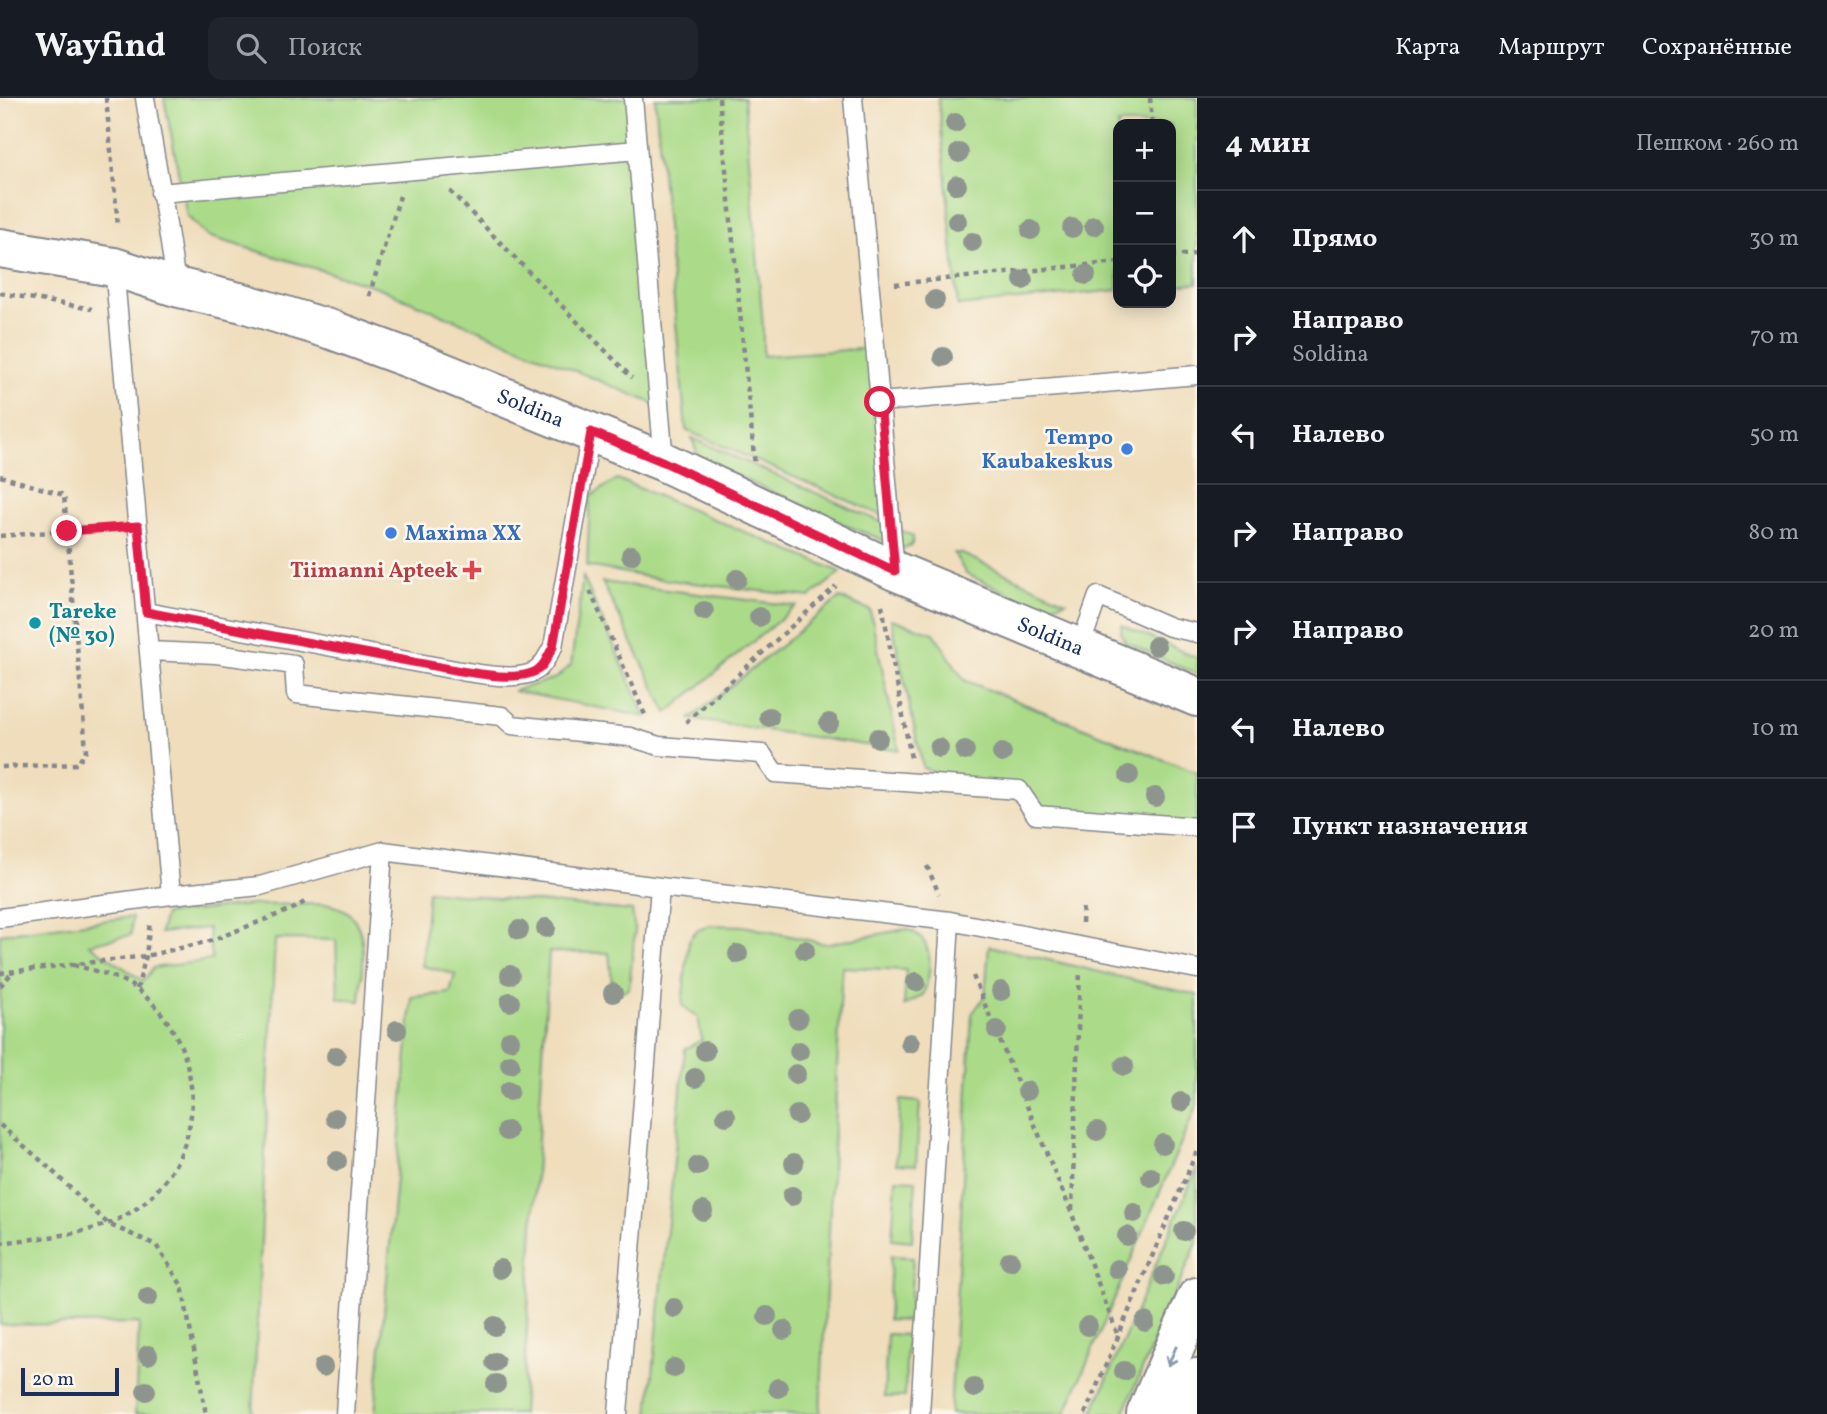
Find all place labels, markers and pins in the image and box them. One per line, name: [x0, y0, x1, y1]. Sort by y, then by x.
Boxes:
place label: Tempo Kaubakeskus: [981, 424, 1113, 477]
marker: Tempo Kaubakeskus: [1119, 441, 1135, 457]
place label: Maxima XX: [405, 520, 522, 549]
marker: Maxima XX: [383, 525, 399, 541]
place label: Tiimanni Apteek: [290, 557, 458, 586]
marker: Tiimanni Apteek: [464, 562, 480, 578]
place label: Tareke (№ 30): [49, 598, 117, 651]
marker: Tareke (№ 30): [27, 615, 43, 631]

